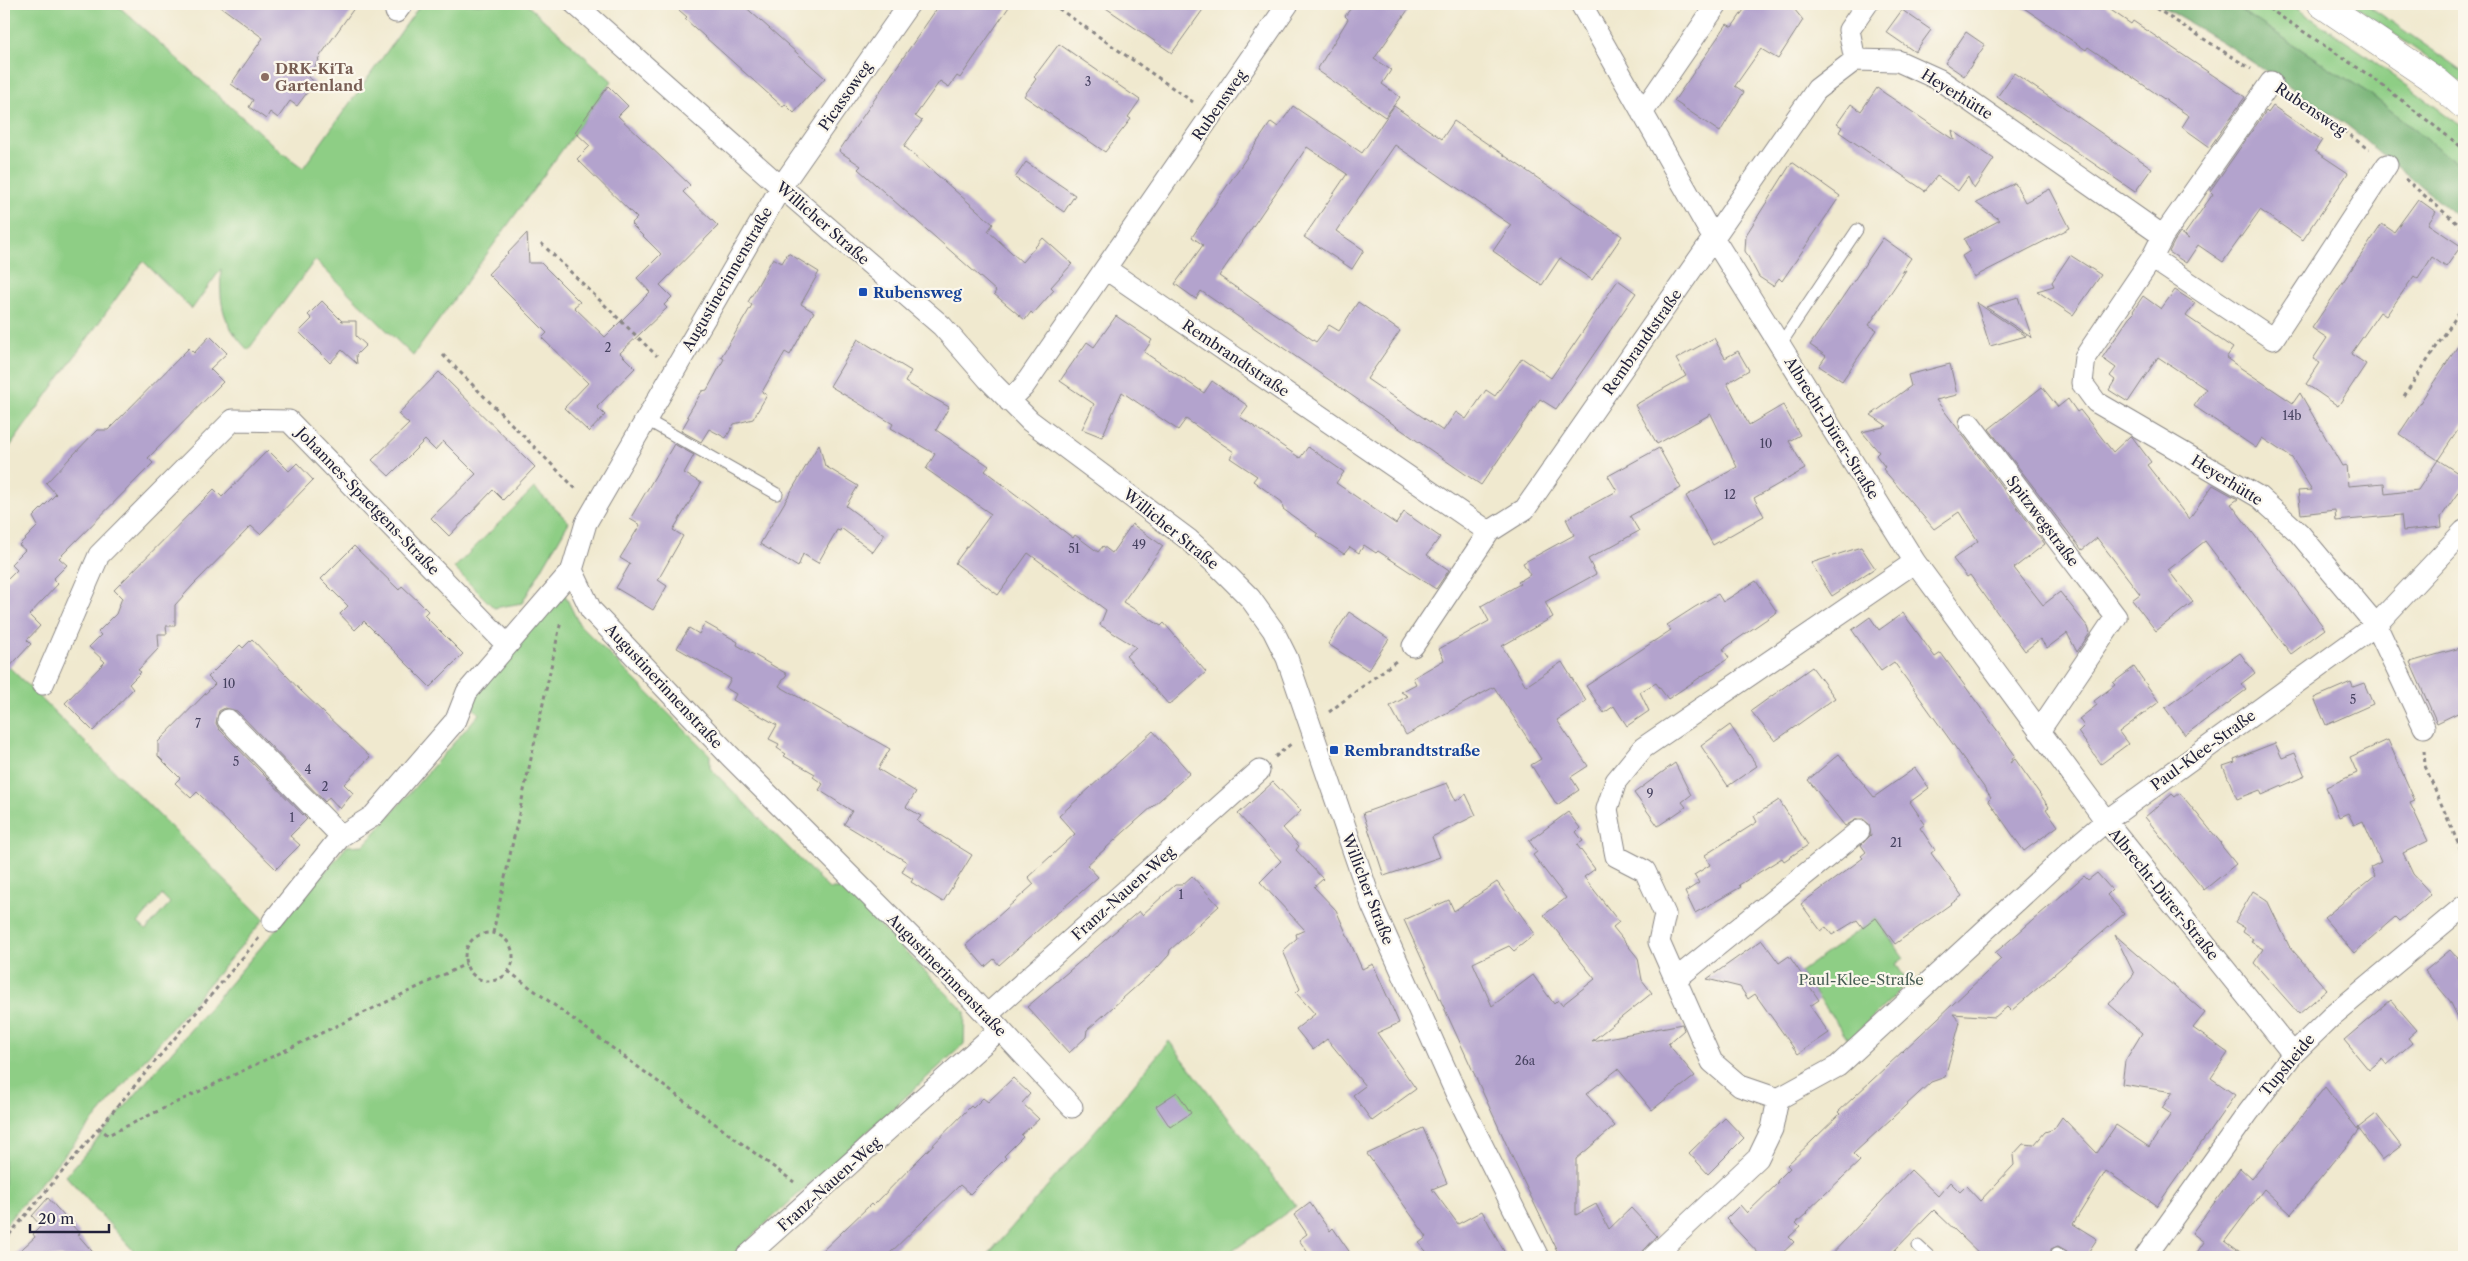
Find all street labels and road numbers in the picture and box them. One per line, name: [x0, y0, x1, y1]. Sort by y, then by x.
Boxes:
street label: Picassoweg: [814, 58, 876, 134]
street label: Heyerhütte: [1918, 65, 1996, 123]
street label: Rubensweg: [1188, 66, 1250, 144]
street label: Rubensweg: [2272, 78, 2350, 140]
street label: Willicher Straße: [772, 177, 874, 269]
street label: Augustinerinnenstraße: [677, 203, 776, 355]
street label: Rembrandtstraße: [1598, 285, 1686, 399]
street label: Rembrandtstraße: [1179, 315, 1293, 401]
street label: Albrecht-Dürer-Straße: [1780, 353, 1884, 503]
street label: Johannes-Spaetgens-Straße: [291, 422, 444, 579]
street label: Heyerhütte: [2188, 451, 2266, 509]
street label: Spitzwegstraße: [2003, 472, 2083, 570]
street label: Willicher Straße: [1119, 484, 1223, 573]
street label: Augustinerinnenstraße: [601, 619, 727, 752]
street label: Paul-Klee-Straße: [2147, 706, 2259, 794]
street label: Albrecht-Dürer-Straße: [2104, 824, 2223, 964]
street label: Willicher Straße: [1338, 830, 1398, 947]
street label: Franz-Nauen-Weg: [1067, 842, 1179, 944]
street label: Augustinerinnenstraße: [883, 909, 1011, 1040]
street label: Tupsheide: [2255, 1030, 2319, 1100]
street label: Franz-Nauen-Weg: [773, 1133, 885, 1235]

